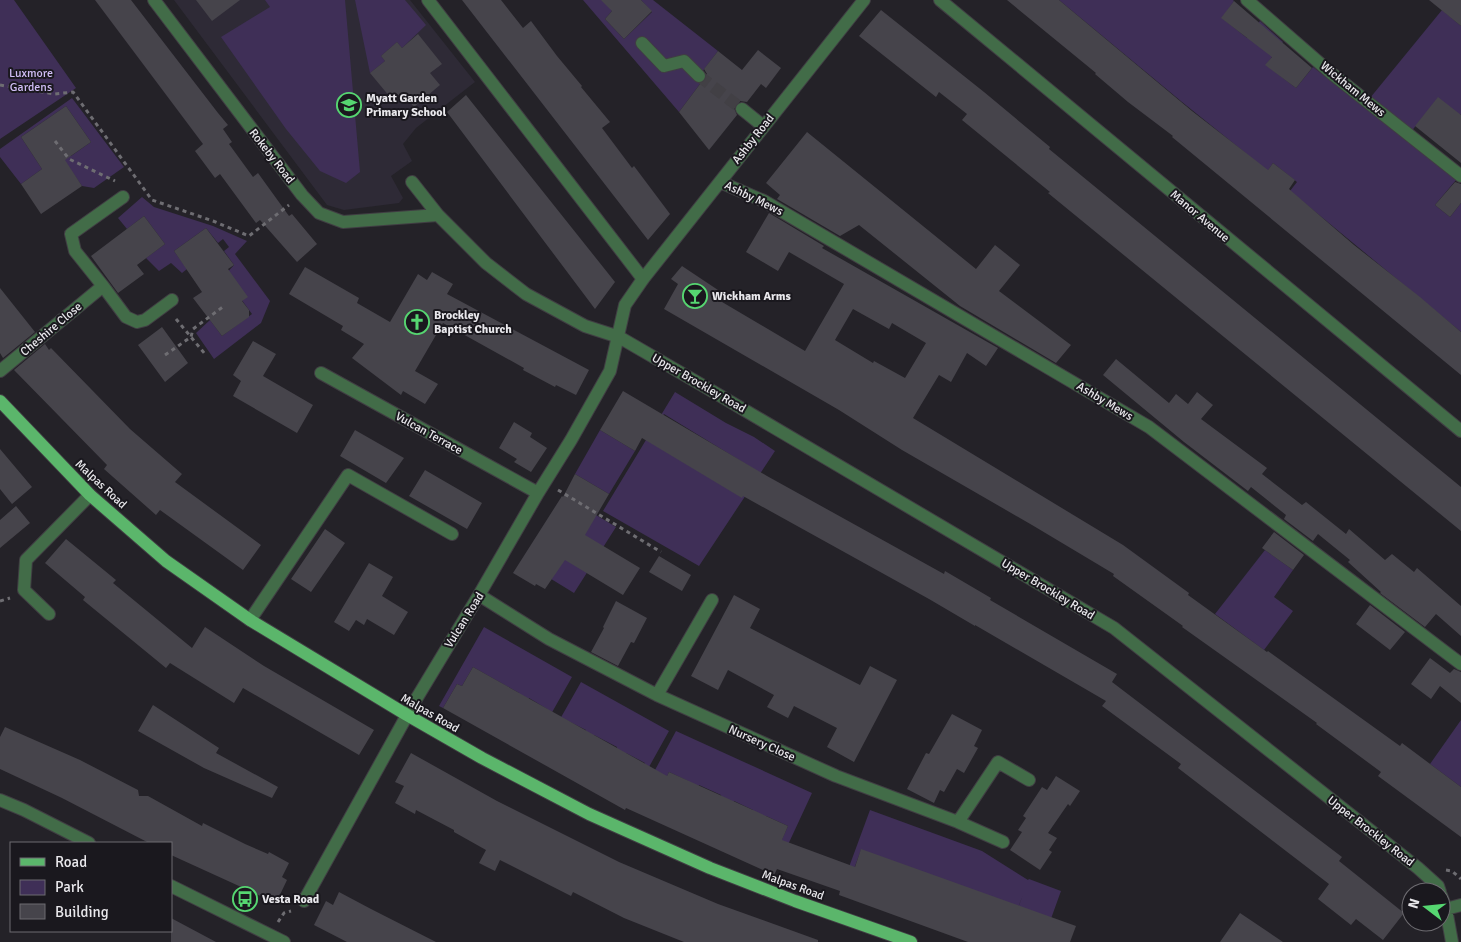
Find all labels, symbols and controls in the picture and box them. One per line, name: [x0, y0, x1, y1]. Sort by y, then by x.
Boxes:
street label: Wickham Mews: [1317, 59, 1388, 120]
park label: Luxmore Gardens: [9, 66, 53, 95]
place label: Myatt Garden Primary School: [366, 91, 447, 120]
school or university icon: Myatt Garden Primary School: [336, 92, 362, 118]
street label: Ashby Road: [729, 111, 778, 167]
street label: Rokeby Road: [246, 126, 298, 187]
street label: Ashby Mews: [722, 178, 785, 219]
street label: Manor Avenue: [1167, 187, 1233, 246]
bar icon: Wickham Arms: [682, 283, 708, 309]
place label: Wickham Arms: [712, 289, 792, 304]
street label: Cheshire Close: [17, 299, 85, 359]
place label: Brockley Baptist Church: [434, 308, 512, 337]
church icon: Brockley Baptist Church: [404, 309, 430, 335]
street label: Upper Brockley Road: [649, 350, 748, 416]
street label: Ashby Mews: [1074, 379, 1136, 424]
street label: Vulcan Terrace: [392, 409, 465, 458]
street label: Malpas Road: [72, 457, 130, 512]
street label: Upper Brockley Road: [998, 556, 1097, 623]
street label: Vulcan Road: [441, 590, 488, 651]
street label: Malpas Road: [398, 691, 462, 736]
street label: Nursery Close: [726, 722, 798, 765]
street label: Upper Brockley Road: [1324, 793, 1417, 870]
legend: [10, 842, 172, 932]
text: Road: [55, 853, 87, 871]
street label: Malpas Road: [760, 867, 826, 904]
text: Park: [55, 878, 84, 896]
north arrow: [1401, 882, 1451, 932]
bus stop icon: Vesta Road: [232, 886, 258, 912]
place label: Vesta Road: [262, 892, 320, 907]
text: N: [1404, 897, 1423, 911]
text: Building: [55, 903, 109, 921]

